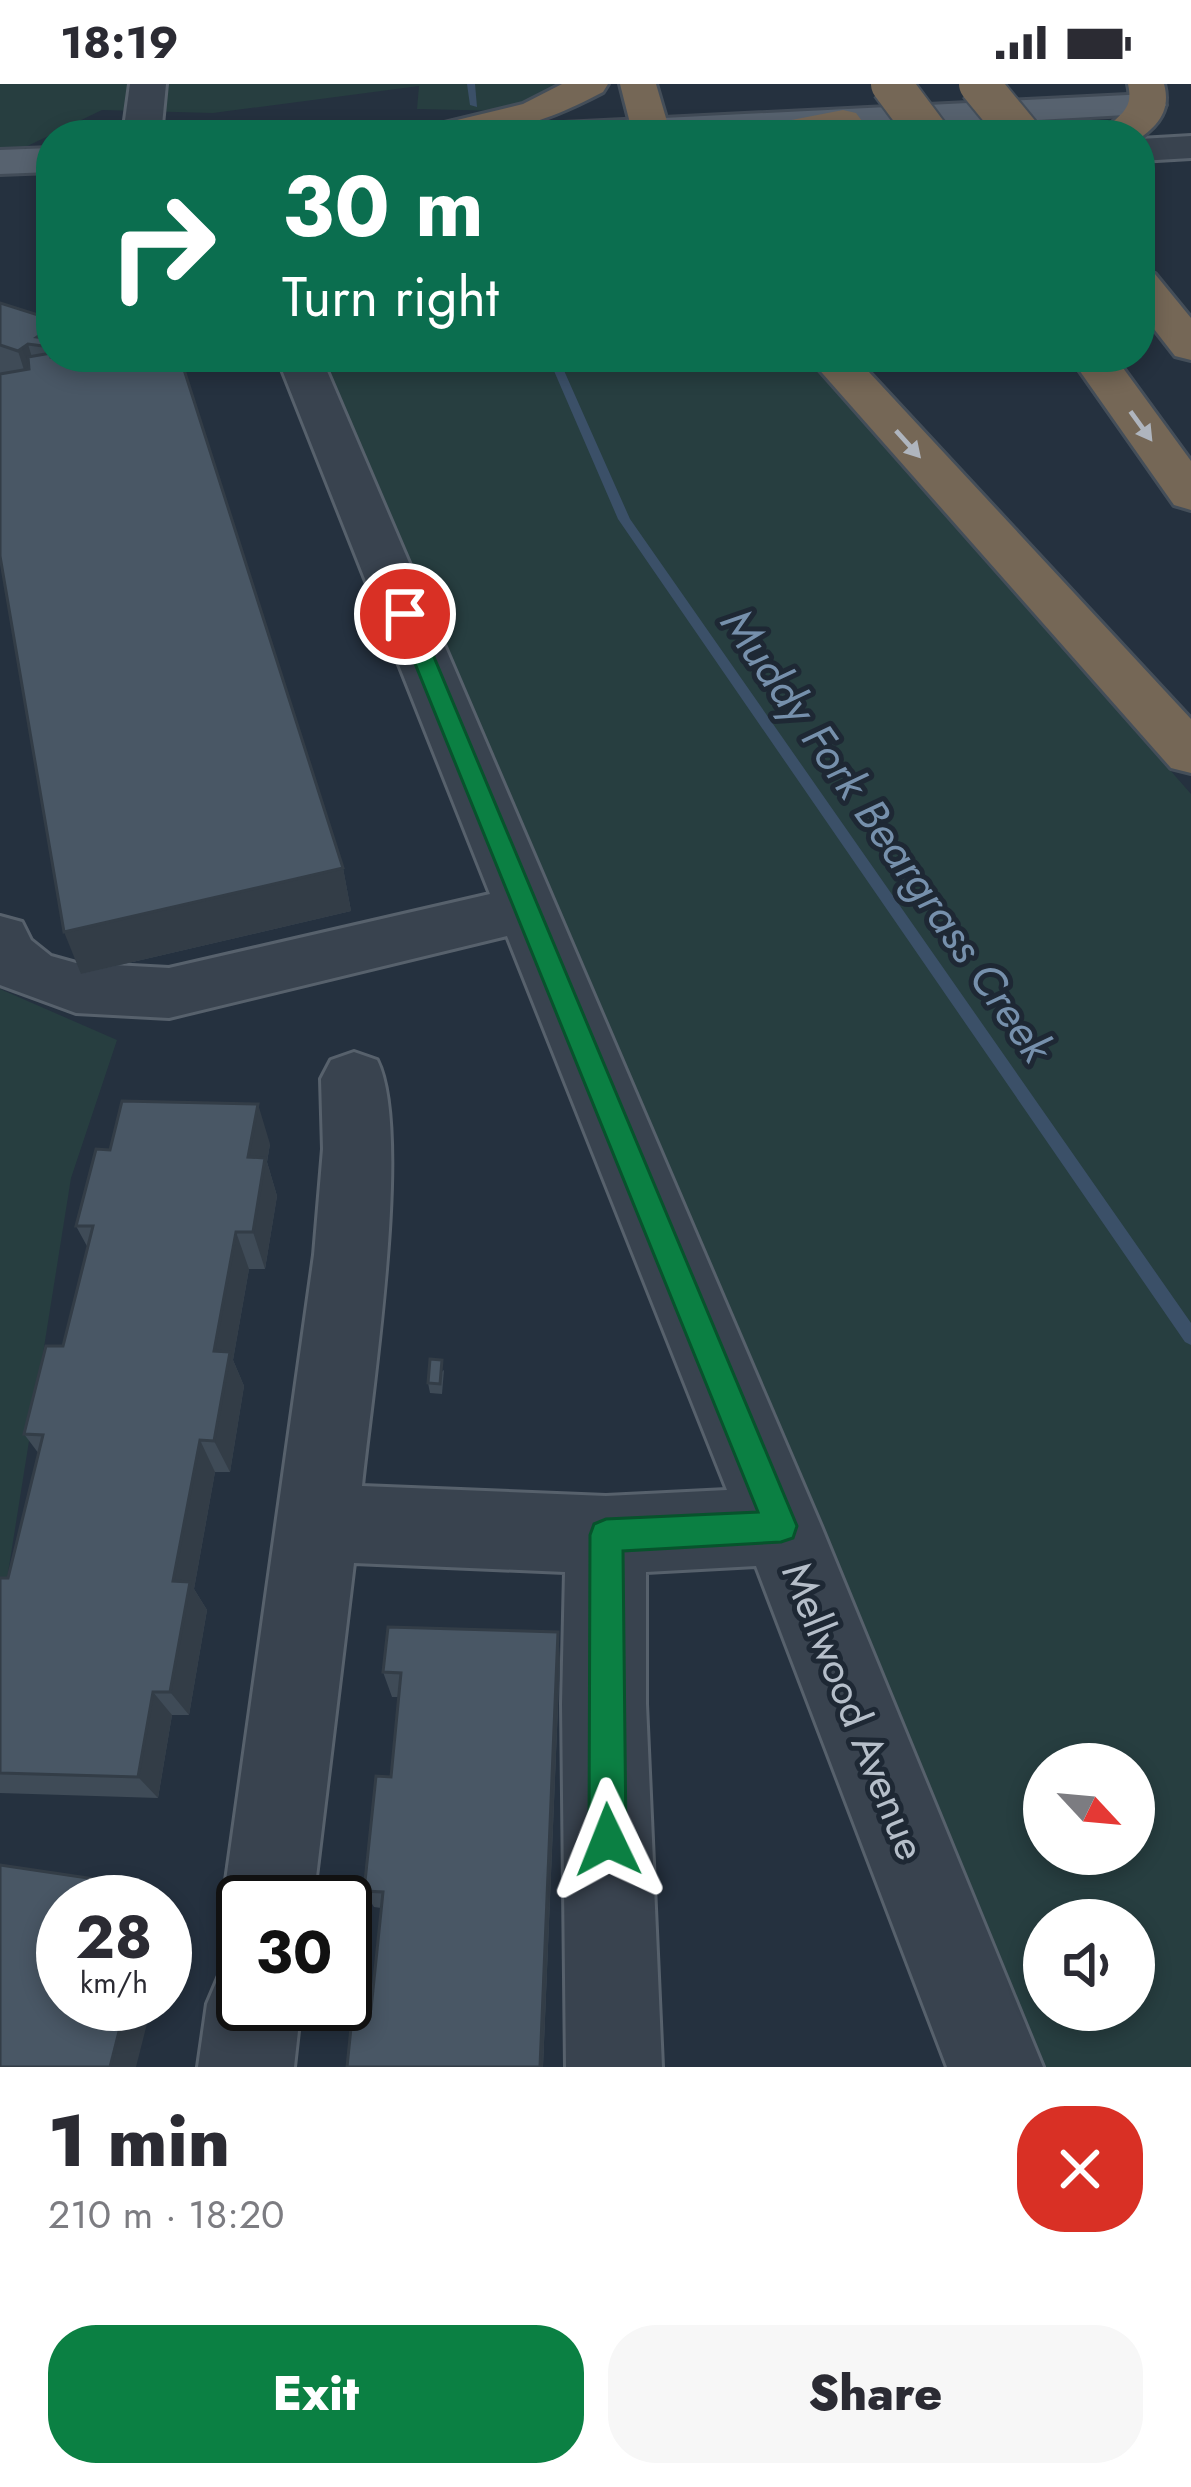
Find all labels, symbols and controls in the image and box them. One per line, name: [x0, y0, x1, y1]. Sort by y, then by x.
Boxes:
text: 18:19: [60, 10, 179, 75]
text: 30 m: [282, 146, 484, 268]
icon: right: [84, 168, 240, 324]
text: Turn right: [282, 258, 499, 336]
one-way arrow: [1129, 410, 1153, 442]
one-way arrow: [894, 429, 921, 458]
pin: [354, 563, 456, 665]
icon: arrive: [372, 581, 438, 647]
water label: Muddy Fork Beargrass Creek: [705, 595, 1070, 1077]
street label: Mellwood Avenue: [767, 1553, 941, 1869]
north arrow: [1023, 1743, 1155, 1875]
map controls: [1023, 1743, 1155, 2031]
position arrow: [545, 1777, 671, 1903]
speed limit sign: 30: [216, 1875, 372, 2031]
text: 28: [76, 1894, 152, 1981]
button: sound: [1023, 1899, 1155, 2031]
text: km/h: [80, 1961, 148, 2004]
text: 1 min: [48, 2089, 230, 2193]
button: close: [1017, 2106, 1143, 2232]
text: 210 m · 18:20: [48, 2186, 285, 2243]
button: Exit: [48, 2325, 584, 2463]
button: Share: [608, 2325, 1143, 2463]

